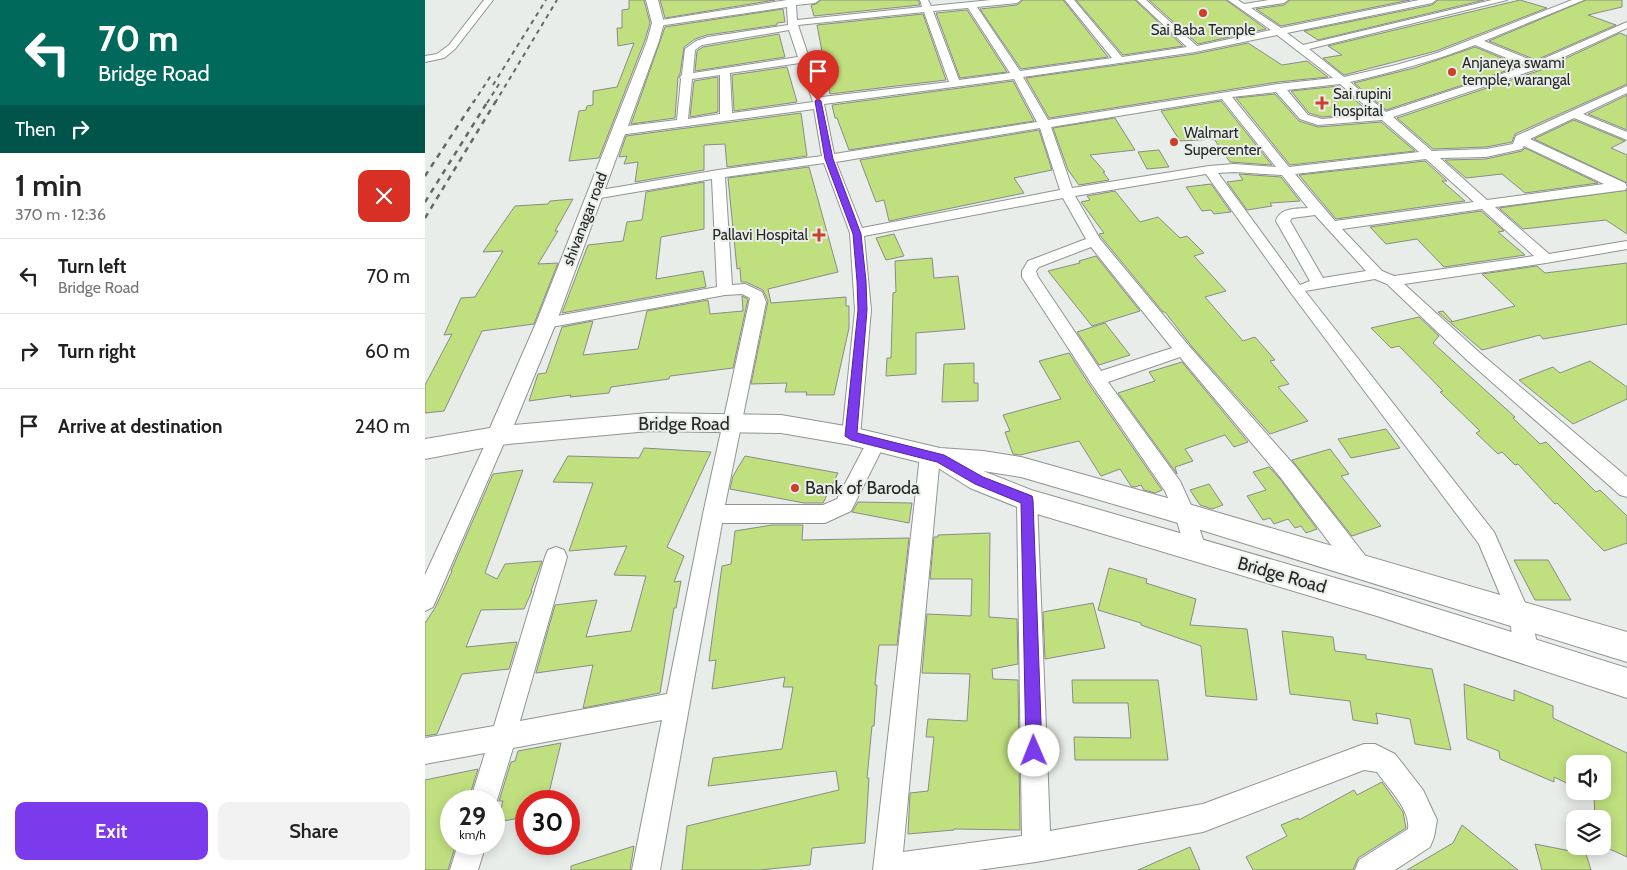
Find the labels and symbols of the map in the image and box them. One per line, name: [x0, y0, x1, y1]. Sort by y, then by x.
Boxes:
marker: Sai Baba Temple: [1197, 7, 1209, 19]
place label: Sai Baba Temple: [1151, 21, 1256, 39]
pin: [797, 50, 839, 101]
place label: Anjaneya swami temple, warangal: [1462, 54, 1571, 89]
marker: Anjaneya swami temple, warangal: [1446, 66, 1458, 78]
place label: Sai rupini hospital: [1333, 85, 1391, 120]
marker: Sai rupini hospital: [1315, 96, 1329, 110]
place label: Walmart Supercenter: [1184, 124, 1261, 159]
marker: Walmart Supercenter: [1168, 136, 1180, 148]
street label: shivanagar road: [559, 170, 611, 268]
place label: Pallavi Hospital: [712, 226, 808, 244]
marker: Pallavi Hospital: [812, 228, 826, 242]
street label: Bridge Road: [638, 413, 730, 435]
place label: Bank of Baroda: [805, 477, 920, 499]
marker: Bank of Baroda: [789, 482, 801, 494]
street label: Bridge Road: [1235, 552, 1329, 598]
position arrow: [1007, 724, 1059, 776]
speed limit sign: 30: [515, 790, 580, 855]

